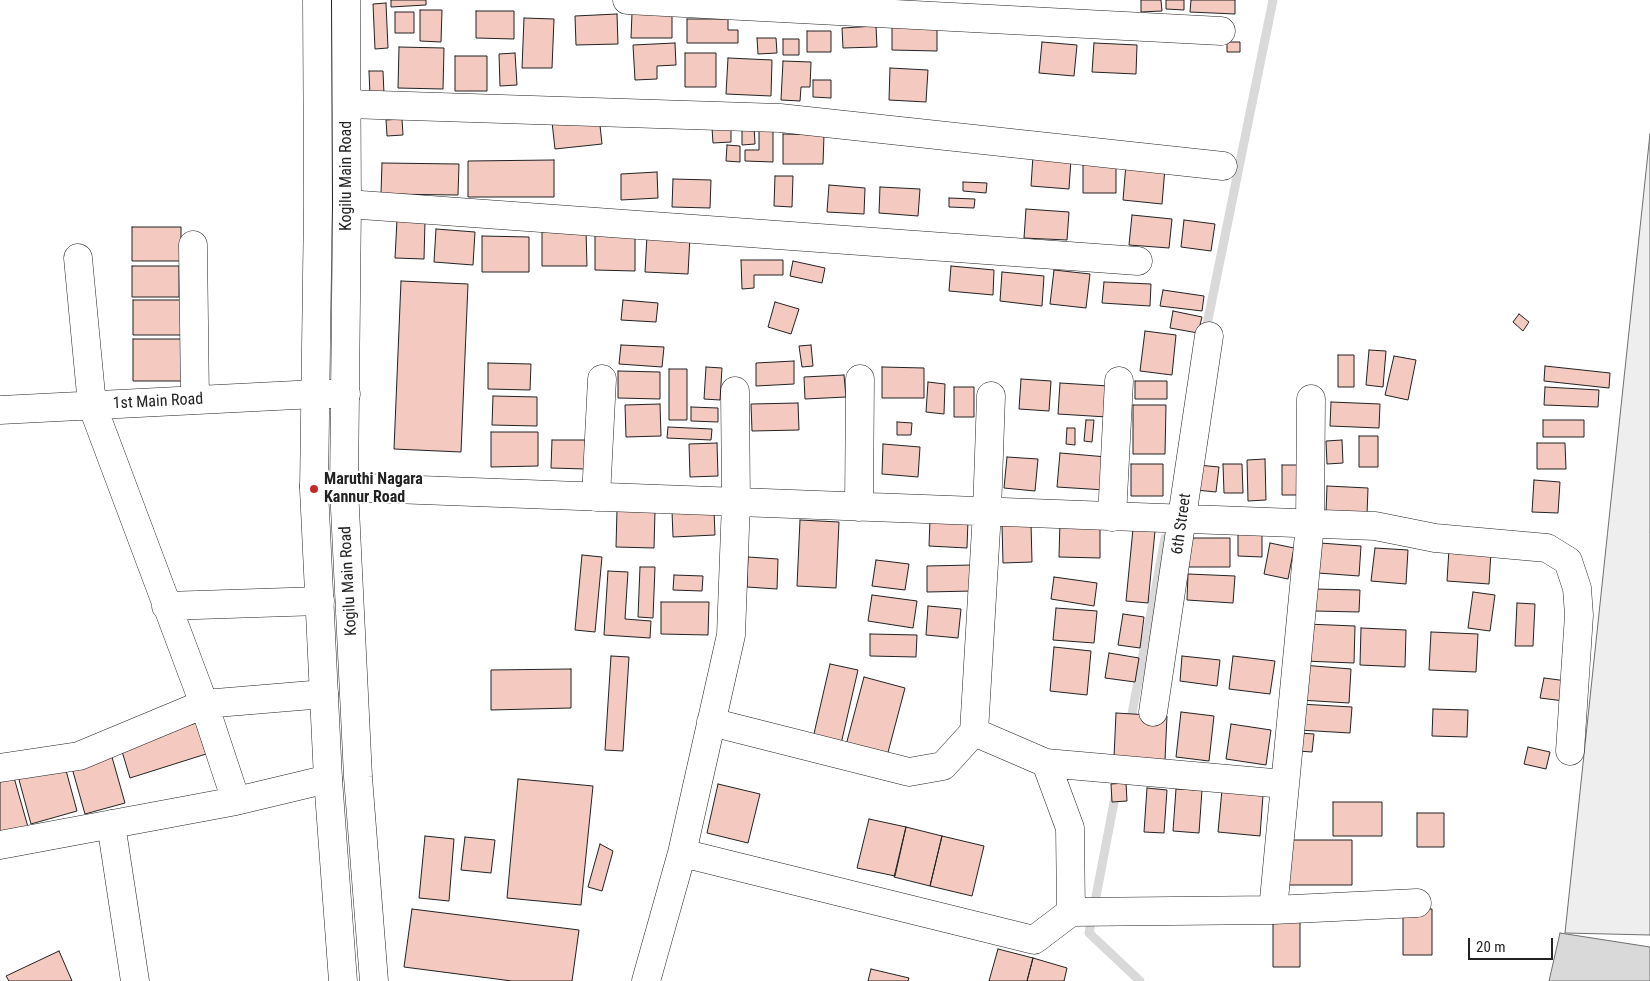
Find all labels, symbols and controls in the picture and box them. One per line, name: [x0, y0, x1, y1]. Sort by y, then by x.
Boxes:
street label: Kogilu Main Road: [337, 121, 357, 231]
street label: 1st Main Road: [112, 390, 204, 414]
place label: Maruthi Nagara Kannur Road: [324, 470, 423, 508]
marker: Maruthi Nagara Kannur Road: [308, 483, 320, 495]
street label: 6th Street: [1168, 492, 1196, 556]
street label: Kogilu Main Road: [337, 525, 361, 637]
scale bar: [1470, 928, 1555, 960]
text: 20 m: [1476, 938, 1506, 956]

